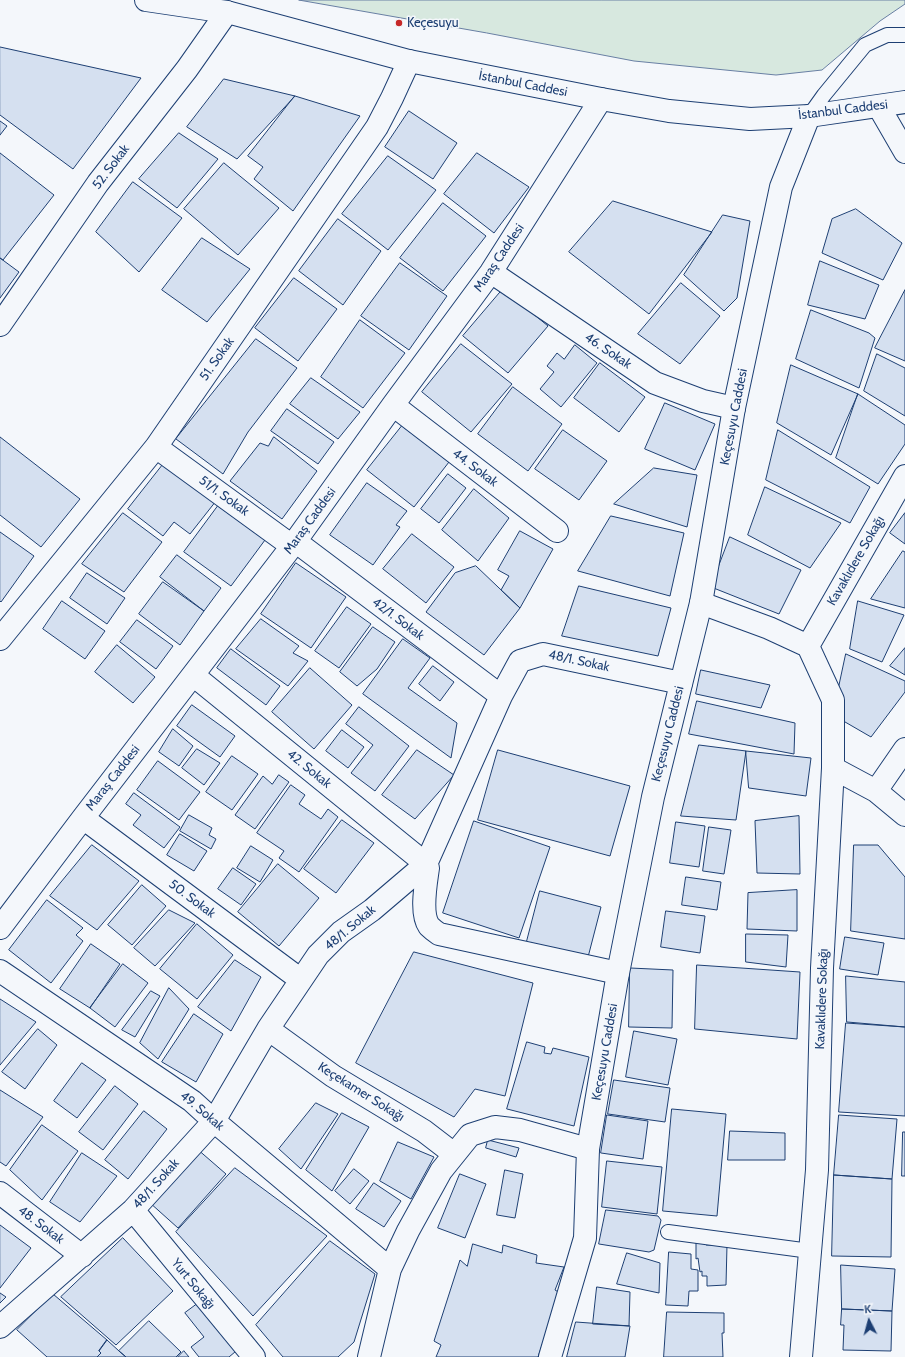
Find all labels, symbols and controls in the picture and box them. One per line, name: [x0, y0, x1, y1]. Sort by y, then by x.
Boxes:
place label: Keçesuyu: [407, 15, 459, 31]
marker: Keçesuyu: [394, 18, 404, 28]
street label: İstanbul Caddesi: [477, 68, 569, 100]
street label: İstanbul Caddesi: [797, 97, 889, 123]
street label: 52. Sokak: [89, 142, 133, 192]
street label: Maraş Caddesi: [471, 221, 527, 295]
street label: 46. Sokak: [582, 330, 634, 372]
street label: 51. Sokak: [196, 334, 238, 384]
street label: Keçesuyu Caddesi: [717, 367, 751, 467]
street label: 44. Sokak: [449, 446, 501, 490]
street label: 51/1. Sokak: [196, 473, 252, 519]
street label: Maraş Caddesi: [281, 485, 339, 557]
street label: Kavaklıdere Sokağı: [824, 513, 888, 609]
street label: 42/1. Sokak: [369, 594, 427, 644]
street label: 48/1. Sokak: [547, 647, 611, 675]
street label: Keçesuyu Caddesi: [649, 685, 687, 783]
street label: Maraş Caddesi: [83, 742, 143, 814]
street label: 42. Sokak: [284, 746, 334, 792]
street label: 50. Sokak: [166, 877, 218, 921]
street label: 48/1. Sokak: [321, 902, 379, 954]
street label: Kavaklıdere Sokağı: [812, 948, 832, 1050]
street label: Keçesuyu Caddesi: [589, 1002, 621, 1102]
street label: Keçekamer Sokağı: [315, 1059, 407, 1125]
street label: 49. Sokak: [177, 1088, 227, 1134]
street label: 48/1. Sokak: [129, 1156, 183, 1212]
street label: 48. Sokak: [15, 1203, 67, 1247]
street label: Yurt Sokağı: [168, 1256, 218, 1312]
north arrow: [849, 1301, 889, 1341]
text: K: [864, 1302, 872, 1316]

